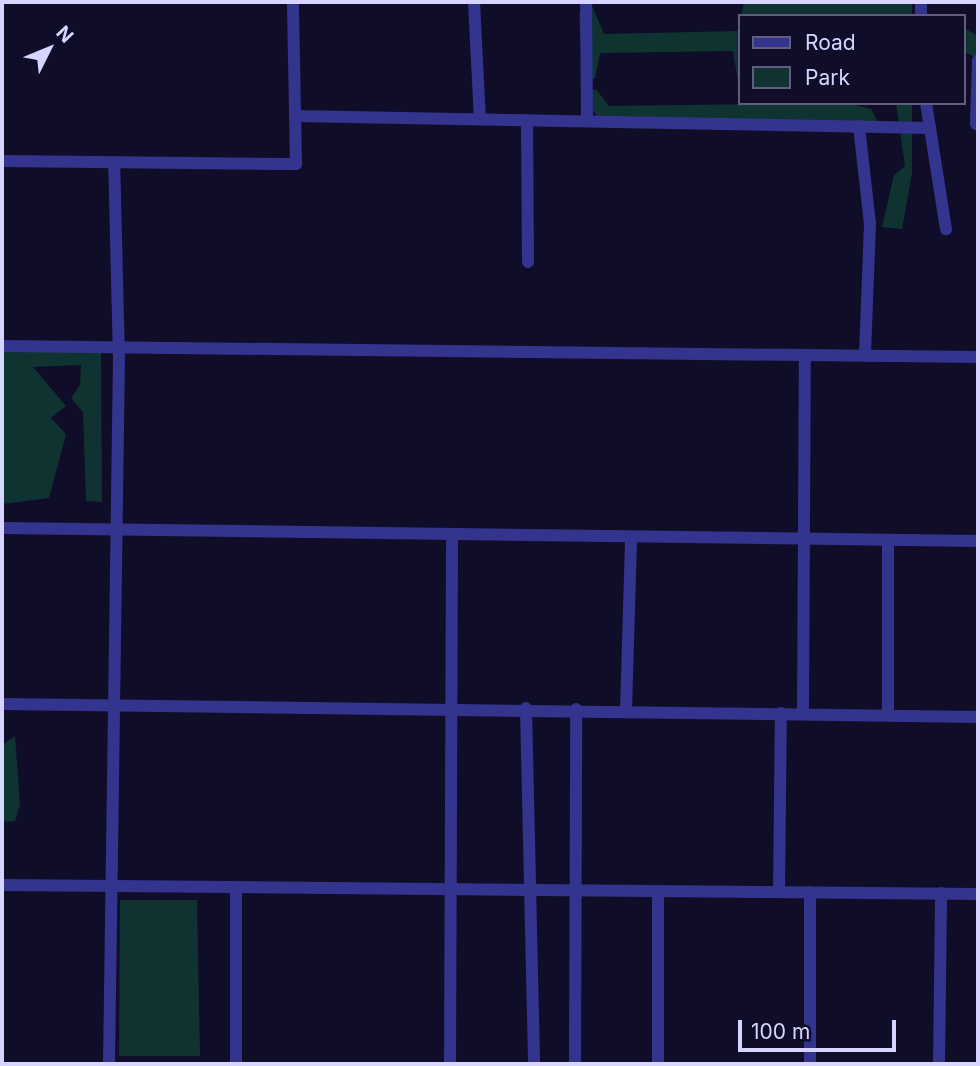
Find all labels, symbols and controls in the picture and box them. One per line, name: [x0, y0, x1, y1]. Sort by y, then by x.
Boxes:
north arrow: [14, 14, 84, 84]
legend: [738, 14, 966, 105]
text: N: [51, 21, 78, 47]
text: Road: [805, 30, 856, 55]
text: Park: [805, 65, 850, 90]
scale bar: [742, 1006, 900, 1050]
text: 100 m: [751, 1019, 810, 1044]

